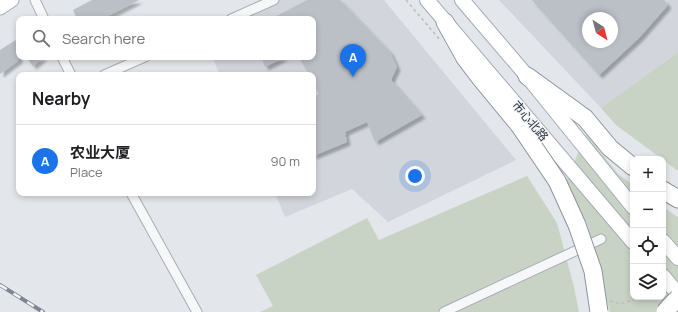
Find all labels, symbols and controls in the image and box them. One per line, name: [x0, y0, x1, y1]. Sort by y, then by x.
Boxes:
north arrow: [582, 12, 618, 48]
search box: [16, 16, 316, 60]
icon: search: [30, 27, 52, 49]
text: Search here: [62, 28, 145, 49]
pin: A: [340, 44, 366, 77]
text: Nearby: [32, 87, 90, 110]
street label: 市心北路: [508, 97, 552, 145]
text: 农业大厦: [70, 142, 130, 163]
text: A: [41, 152, 49, 170]
text: 90 m: [270, 152, 300, 170]
map controls: [630, 156, 666, 300]
button: +: [630, 156, 666, 192]
text: Place: [70, 163, 103, 181]
your location: [405, 166, 425, 186]
button: −: [630, 192, 666, 228]
button: locate: [630, 228, 666, 264]
button: layers: [630, 264, 666, 300]

